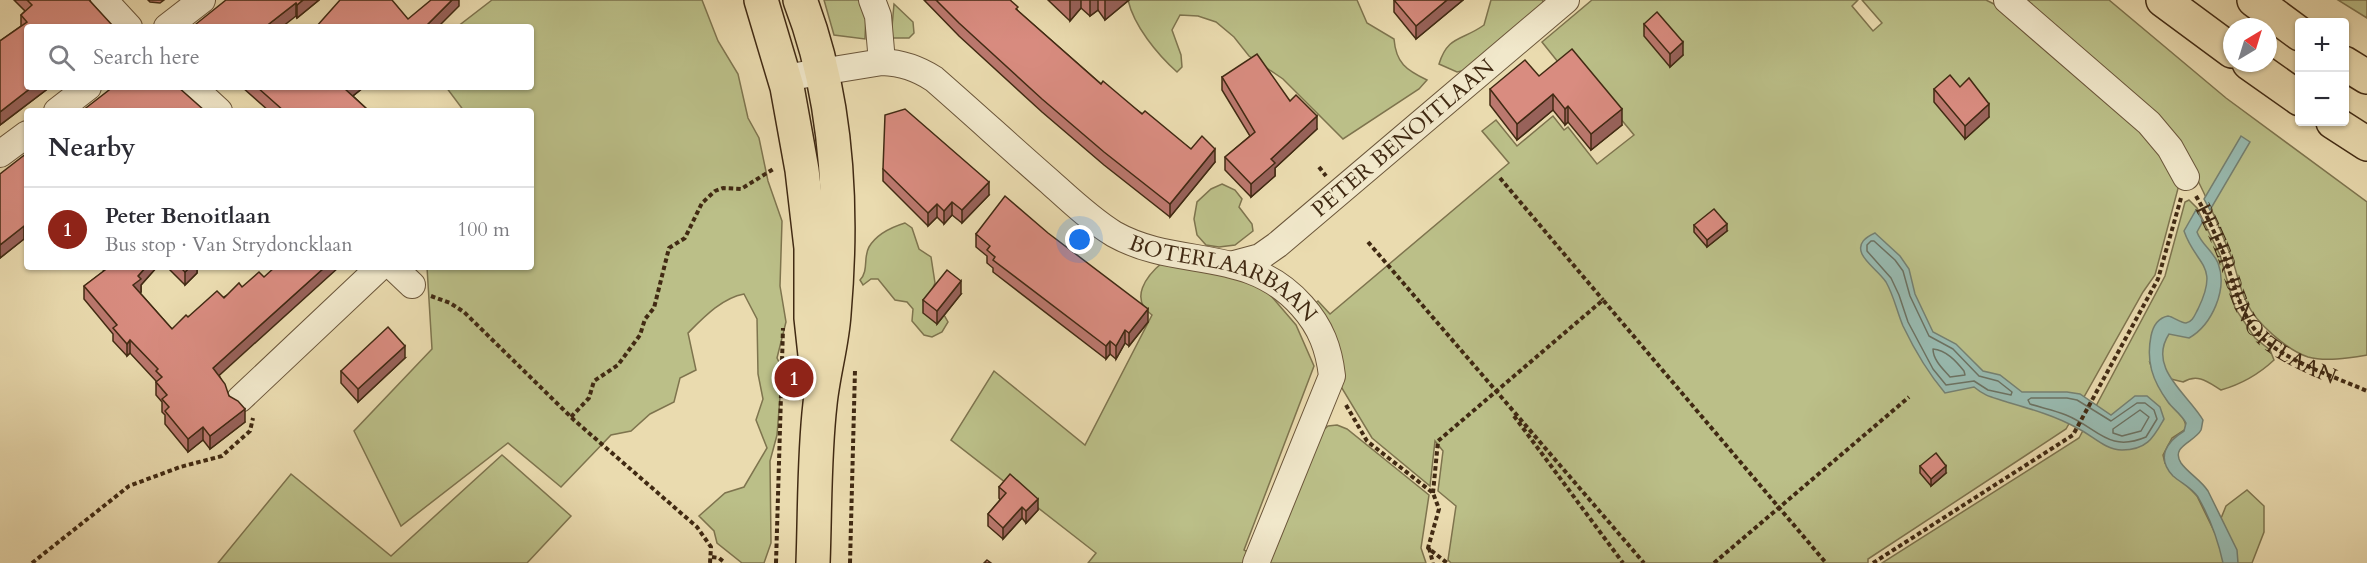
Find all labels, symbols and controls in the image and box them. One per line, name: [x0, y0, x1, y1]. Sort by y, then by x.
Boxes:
north arrow: [2223, 18, 2277, 72]
map controls: [2295, 18, 2349, 126]
button: +: [2295, 18, 2349, 72]
search box: [24, 24, 534, 90]
icon: search: [45, 41, 78, 74]
text: Search here: [93, 42, 200, 72]
street label: PETER BENOITLAAN: [1305, 52, 1501, 224]
button: −: [2295, 72, 2349, 126]
text: Nearby: [48, 130, 136, 165]
street label: PETER BENOITLAAN: [2188, 198, 2341, 392]
text: Peter Benoitlaan: [105, 201, 271, 231]
text: 1: [62, 216, 73, 243]
text: 100 m: [457, 216, 510, 243]
your location: [1065, 225, 1094, 254]
street label: BOTERLAARBAAN: [1125, 228, 1324, 328]
text: Bus stop · Van Strydoncklaan: [105, 231, 353, 258]
pin: 1: [774, 356, 814, 400]

